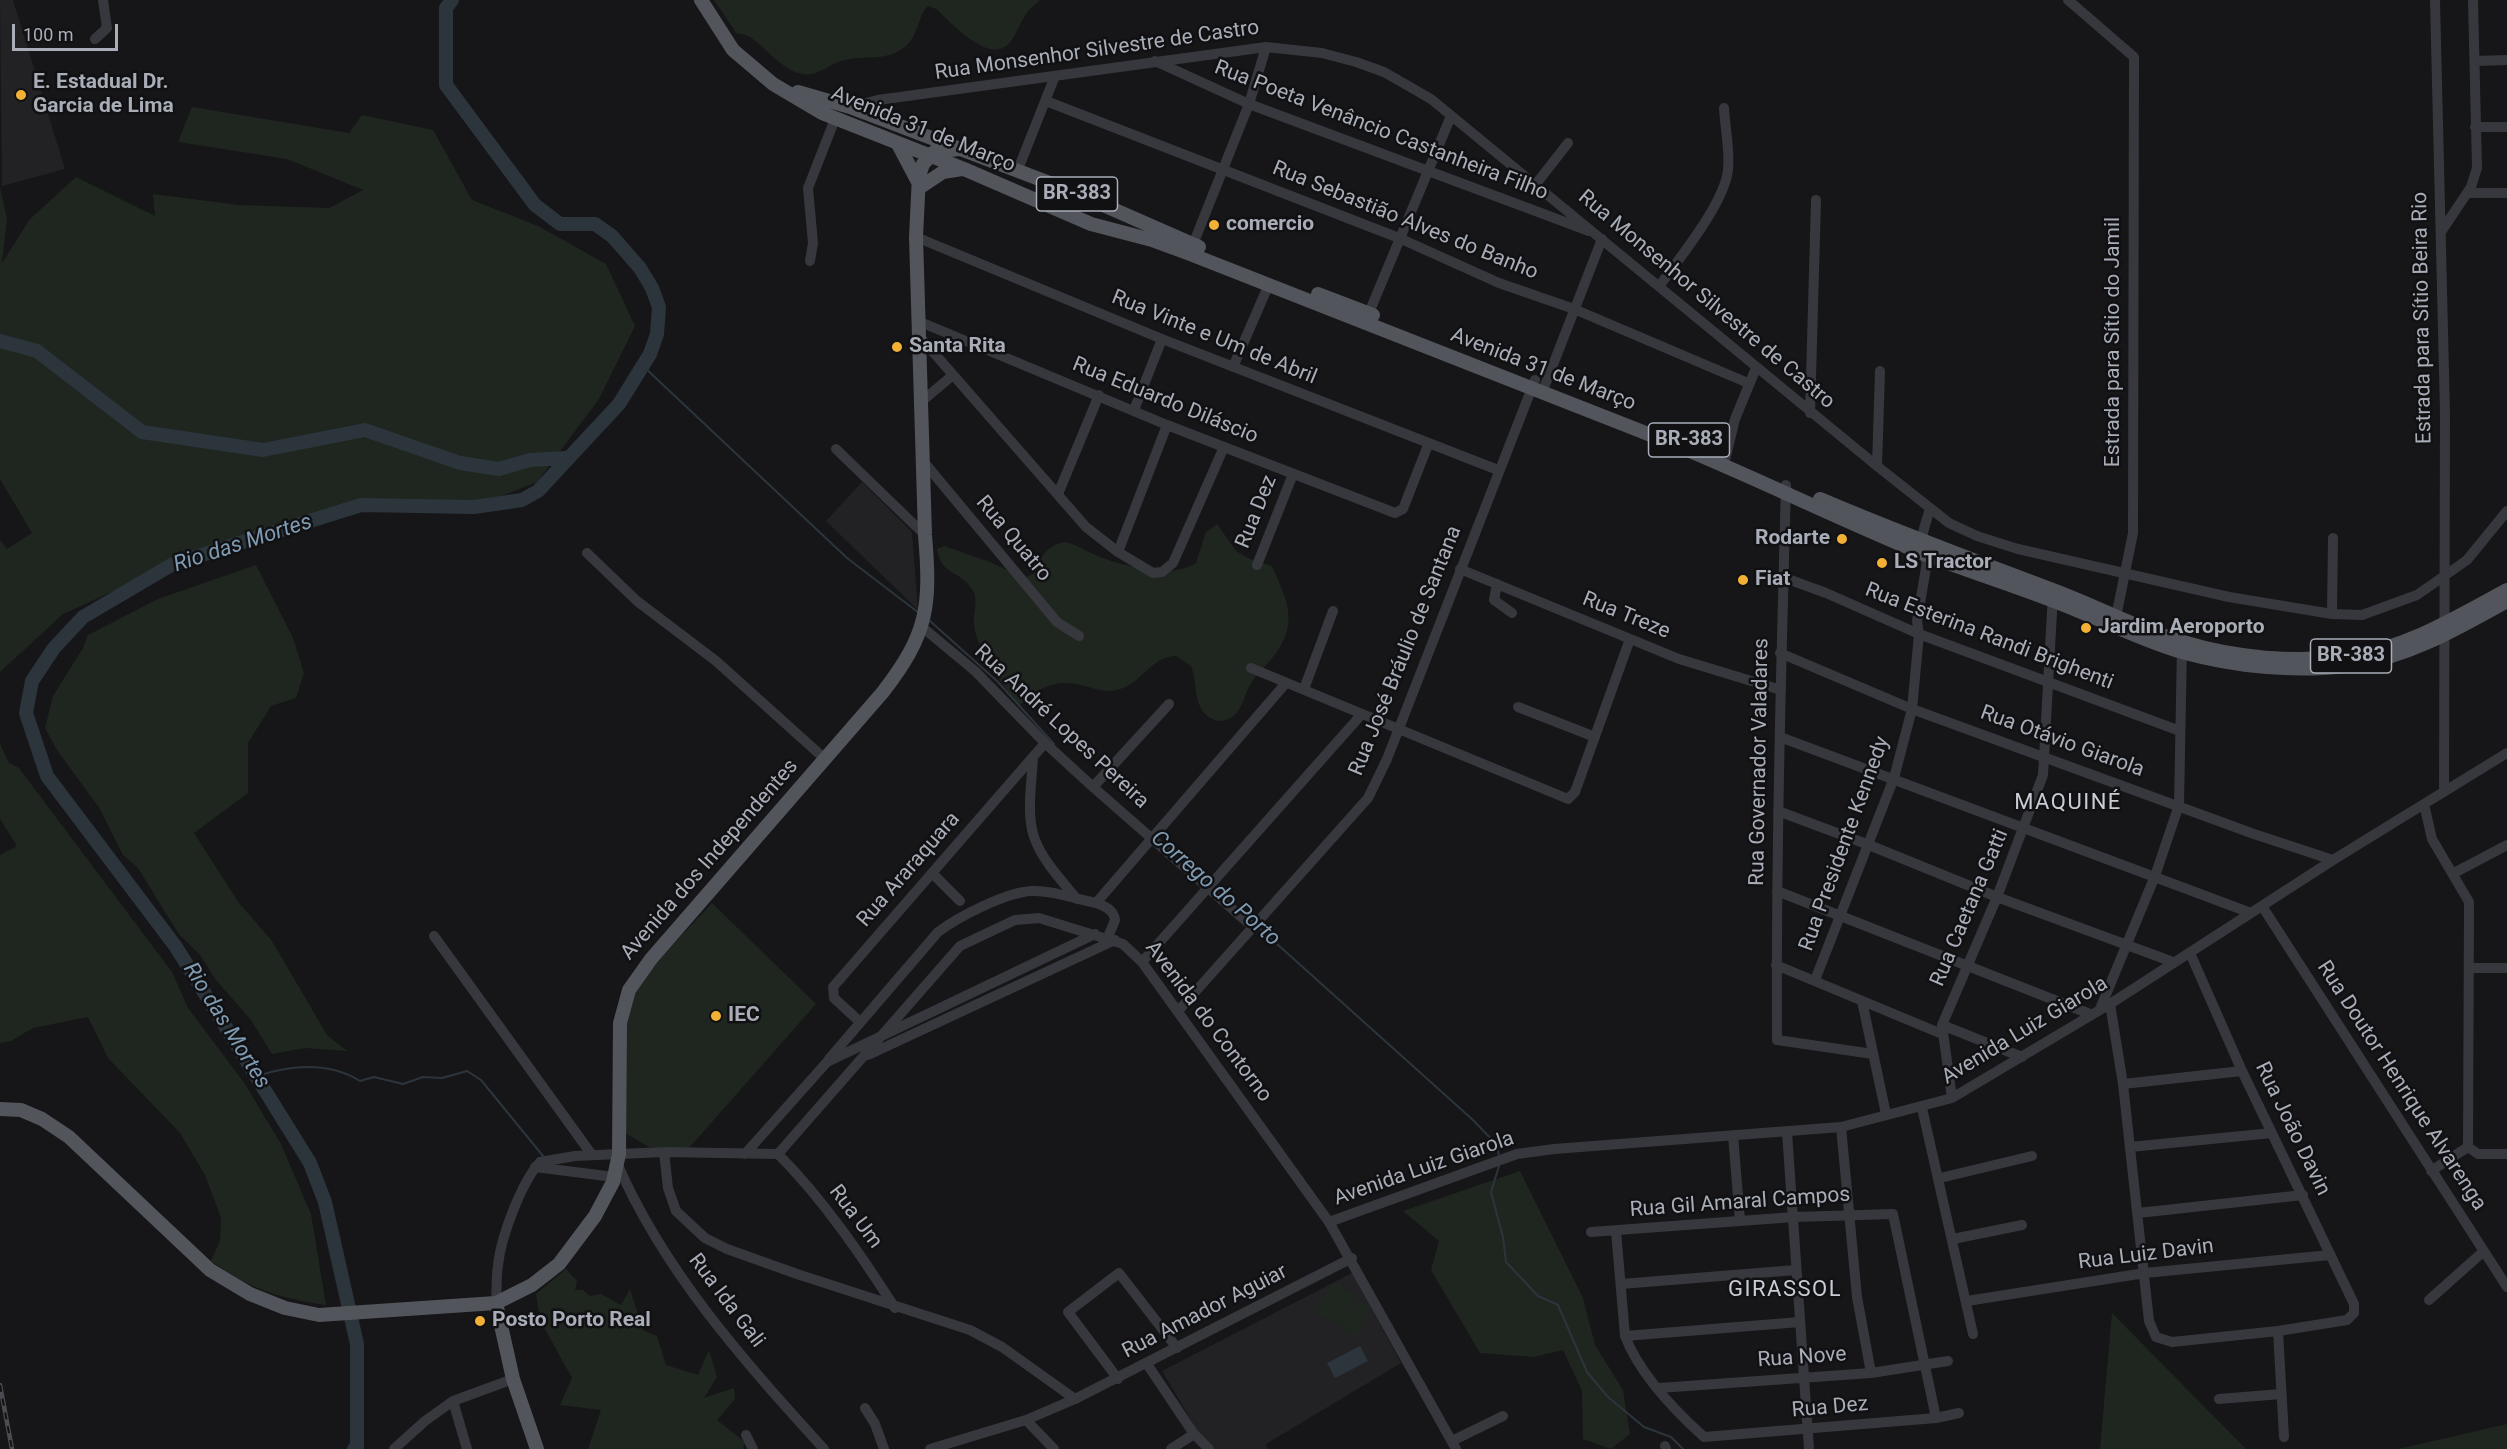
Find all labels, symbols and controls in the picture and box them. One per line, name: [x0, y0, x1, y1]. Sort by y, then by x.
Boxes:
scale bar: [15, 12, 122, 50]
street label: Rua Monsenhor Silvestre de Castro: [933, 16, 1261, 86]
text: 100 m: [23, 24, 74, 45]
street label: Rua Poeta Venâncio Castanheira Filho: [1211, 56, 1551, 206]
place label: E. Estadual Dr. Garcia de Lima: [33, 70, 174, 120]
street label: Avenida 31 de Março: [827, 82, 1019, 178]
marker: E. Estadual Dr. Garcia de Lima: [14, 88, 28, 102]
street label: Rua Sebastião Alves do Banho: [1269, 156, 1541, 286]
road number: BR-383: [1036, 177, 1118, 211]
street label: Rua Monsenhor Silvestre de Castro: [1573, 185, 1839, 415]
street label: Estrada para Sítio Beira Rio: [2408, 192, 2438, 444]
place label: comercio: [1226, 212, 1314, 238]
street label: Estrada para Sítio do Jamil: [2101, 217, 2127, 467]
marker: comercio: [1207, 218, 1221, 232]
street label: Rua Vinte e Um de Abril: [1108, 285, 1320, 391]
street label: Avenida 31 de Março: [1447, 323, 1639, 417]
place label: Santa Rita: [909, 334, 1006, 360]
marker: Santa Rita: [890, 340, 904, 354]
street label: Rua Eduardo Diláscio: [1068, 352, 1262, 450]
road number: BR-383: [1648, 423, 1730, 457]
street label: Rua Dez: [1231, 472, 1283, 552]
street label: Rua Quatro: [970, 491, 1056, 587]
water label: Rio das Mortes: [171, 509, 315, 579]
street label: Rua José Bráulio de Santana: [1344, 522, 1468, 780]
place label: Rodarte: [1755, 526, 1830, 552]
marker: Rodarte: [1835, 532, 1849, 546]
place label: LS Tractor: [1894, 550, 1992, 576]
marker: LS Tractor: [1875, 556, 1889, 570]
place label: Fiat: [1755, 567, 1790, 593]
marker: Fiat: [1736, 573, 1750, 587]
street label: Rua Esterina Randi Brighenti: [1861, 578, 2117, 696]
street label: Rua Treze: [1578, 587, 1674, 645]
place label: Jardim Aeroporto: [2098, 615, 2264, 641]
marker: Jardim Aeroporto: [2079, 621, 2093, 635]
street label: Rua Governador Valadares: [1745, 638, 1775, 886]
road number: BR-383: [2310, 639, 2392, 673]
street label: Rua André Lopes Pereira: [969, 640, 1153, 814]
street label: Rua Otávio Giarola: [1977, 701, 2147, 783]
street label: Rua Presidente Kennedy: [1794, 733, 1896, 955]
street label: Avenida dos Independentes: [616, 755, 804, 965]
district label: MAQUINÉ: [2014, 790, 2122, 816]
street label: Rua Araraquara: [852, 807, 966, 933]
water label: Corrego do Porto: [1145, 826, 1285, 952]
street label: Rua Caetana Gatti: [1925, 826, 2015, 990]
street label: Avenida do Contorno: [1139, 936, 1277, 1108]
street label: Rua Doutor Henrique Alvarenga: [2311, 957, 2491, 1215]
water label: Rio das Mortes: [177, 958, 275, 1094]
street label: Avenida Luiz Giarola: [1938, 972, 2112, 1090]
place label: IEC: [728, 1003, 760, 1029]
marker: IEC: [709, 1009, 723, 1023]
street label: Rua João Davin: [2249, 1058, 2335, 1200]
street label: Avenida Luiz Giarola: [1331, 1126, 1517, 1212]
street label: Rua Um: [823, 1180, 887, 1254]
street label: Rua Gil Amaral Campos: [1629, 1183, 1851, 1223]
street label: Rua Luiz Davin: [2077, 1234, 2215, 1276]
street label: Rua Ida Gali: [682, 1249, 770, 1353]
street label: Rua Amador Aguiar: [1118, 1260, 1292, 1364]
district label: GIRASSOL: [1728, 1277, 1842, 1303]
place label: Posto Porto Real: [492, 1308, 651, 1334]
marker: Posto Porto Real: [473, 1314, 487, 1328]
street label: Rua Nove: [1757, 1342, 1847, 1374]
street label: Rua Dez: [1791, 1392, 1869, 1424]

